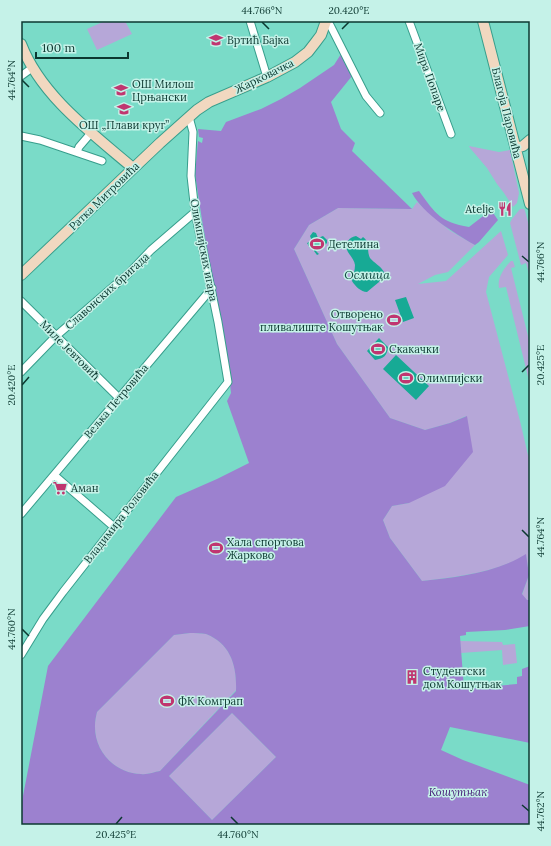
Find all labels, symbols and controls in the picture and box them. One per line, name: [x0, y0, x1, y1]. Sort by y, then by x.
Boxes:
text: 44.766°N: [242, 4, 283, 17]
text: 20.420°E: [328, 4, 370, 17]
school or university icon: Вртић Бајка: [208, 32, 224, 48]
place label: Вртић Бајка: [227, 33, 290, 47]
scale bar: [36, 34, 128, 60]
text: 100 m: [42, 40, 75, 55]
street label: Мира Попаре: [411, 41, 449, 113]
street label: Жарковачка: [232, 55, 296, 96]
text: 44.764°N: [5, 59, 18, 100]
street label: Благоја Паровића: [489, 66, 525, 160]
place label: ОШ Милош Црњански: [132, 77, 194, 104]
school or university icon: ОШ Милош Црњански: [113, 82, 129, 98]
school or university icon: ОШ „Плави круг”: [116, 101, 132, 117]
place label: ОШ „Плави круг”: [79, 118, 169, 132]
street label: Ратка Митровића: [66, 159, 142, 233]
street label: Олимпијских игара: [187, 198, 221, 303]
restaurant icon: Atelje: [497, 201, 513, 217]
place label: Atelje: [464, 202, 494, 216]
sports icon: Детелина: [309, 236, 325, 252]
place label: Детелина: [328, 237, 379, 251]
text: 44.766°N: [534, 241, 547, 282]
street label: Славонских бригада: [62, 249, 152, 332]
water label: Осмица: [344, 267, 390, 282]
place label: Отворено пливалиште Кошутњак: [260, 307, 383, 334]
sports icon: Отворено пливалиште Кошутњак: [386, 312, 402, 328]
street label: Миле Јевтовић: [37, 317, 103, 383]
sports icon: Скакачки: [370, 341, 386, 357]
place label: Скакачки: [389, 342, 439, 356]
text: 20.425°E: [534, 345, 547, 385]
street label: Вељка Петровића: [81, 361, 151, 441]
text: 20.420°E: [5, 364, 18, 406]
sports icon: Олимпијски: [398, 370, 414, 386]
place label: Олимпијски: [417, 371, 483, 385]
street label: Владимира Роловића: [81, 468, 162, 566]
supermarket icon: Аман: [52, 480, 68, 496]
place label: Аман: [70, 481, 99, 495]
text: 44.764°N: [534, 516, 547, 557]
place label: Хала спортова Жарково: [227, 535, 304, 562]
sports icon: Хала спортова Жарково: [208, 540, 224, 556]
text: 44.760°N: [5, 608, 18, 650]
place label: Студентски дом Кошутњак: [423, 664, 502, 691]
building icon: Студентски дом Кошутњак: [404, 669, 420, 685]
sports icon: ФК Комграп: [159, 693, 175, 709]
place label: ФК Комграп: [178, 694, 243, 708]
park label: Кошутњак: [429, 785, 488, 799]
text: 44.762°N: [534, 790, 547, 831]
text: 20.425°E: [96, 828, 136, 841]
text: 44.760°N: [217, 828, 259, 841]

